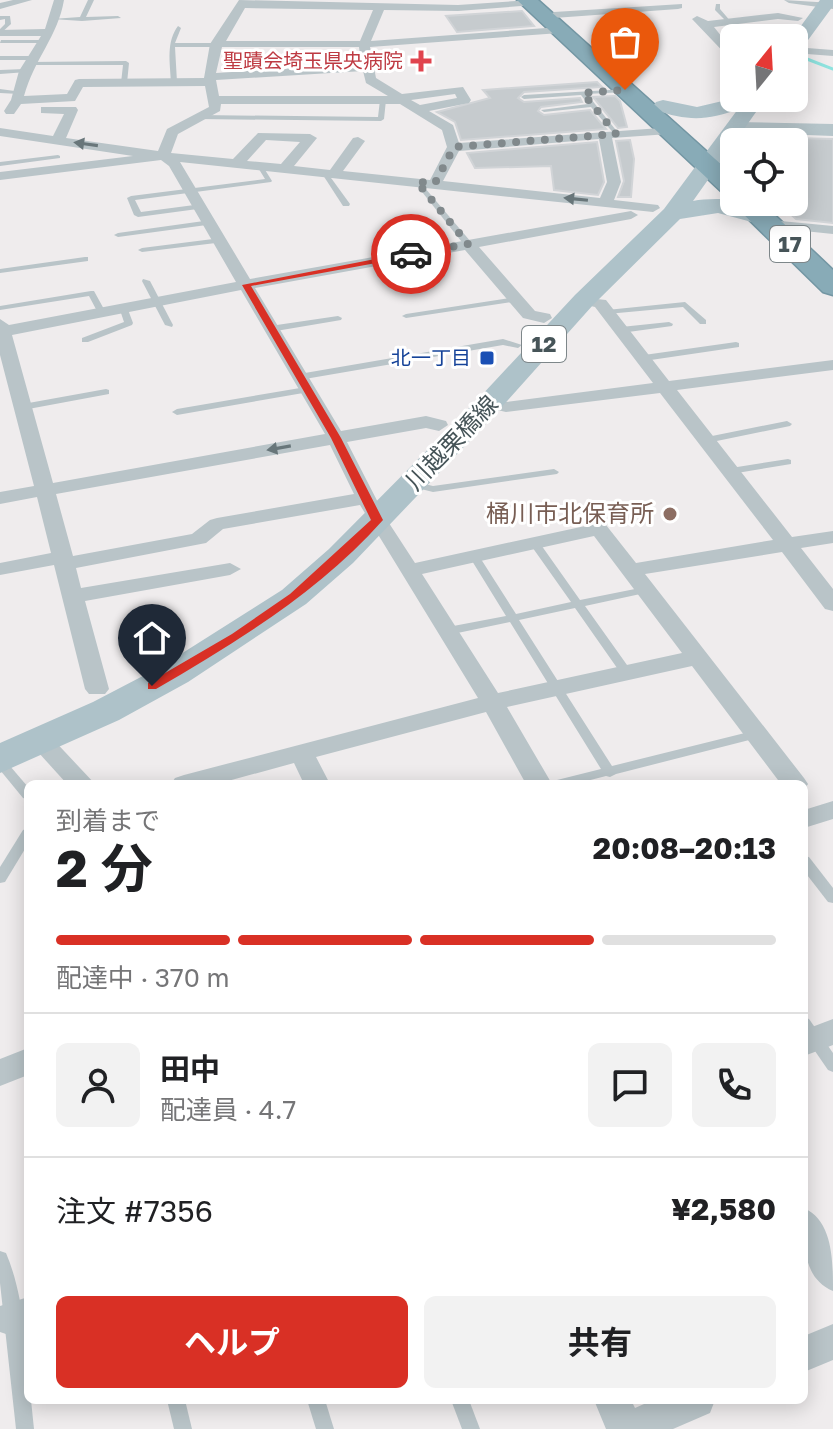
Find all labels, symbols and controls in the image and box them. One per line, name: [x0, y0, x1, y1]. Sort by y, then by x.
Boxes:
pin: [591, 8, 659, 90]
icon: bag: [603, 20, 647, 64]
north arrow: [720, 24, 808, 112]
map controls: [720, 24, 808, 216]
place label: 聖蹟会埼玉県央病院: [223, 48, 403, 72]
marker: 聖蹟会埼玉県央病院: [410, 50, 432, 72]
button: locate: [720, 128, 808, 216]
one-way arrow: [74, 137, 99, 150]
one-way arrow: [563, 192, 588, 205]
courier: [371, 214, 451, 294]
road number: 17: [770, 226, 810, 262]
icon: car: [389, 232, 433, 276]
road number: 12: [522, 326, 566, 362]
place label: 北一丁目: [391, 345, 471, 369]
marker: 北一丁目: [478, 349, 496, 367]
street label: 川越栗橋線: [399, 389, 503, 495]
one-way arrow: [266, 442, 291, 454]
place label: 桶川市北保育所: [486, 498, 654, 527]
marker: 桶川市北保育所: [661, 505, 679, 523]
pin: [118, 604, 186, 686]
icon: home: [130, 616, 174, 660]
text: 到着まで: [56, 805, 160, 836]
text: 20:08–20:13: [593, 830, 776, 866]
text: 2 分: [56, 836, 153, 898]
text: 配達中 · 370 m: [56, 962, 229, 993]
button: person: [56, 1043, 140, 1127]
button: chat: [588, 1043, 672, 1127]
button: phone: [692, 1043, 776, 1127]
text: 田中: [160, 1051, 220, 1087]
text: 配達員 · 4.7: [160, 1094, 296, 1125]
text: ¥2,580: [671, 1191, 776, 1227]
text: 注文 #7356: [56, 1193, 213, 1229]
button: ヘルプ: [56, 1296, 408, 1388]
button: 共有: [424, 1296, 776, 1388]

